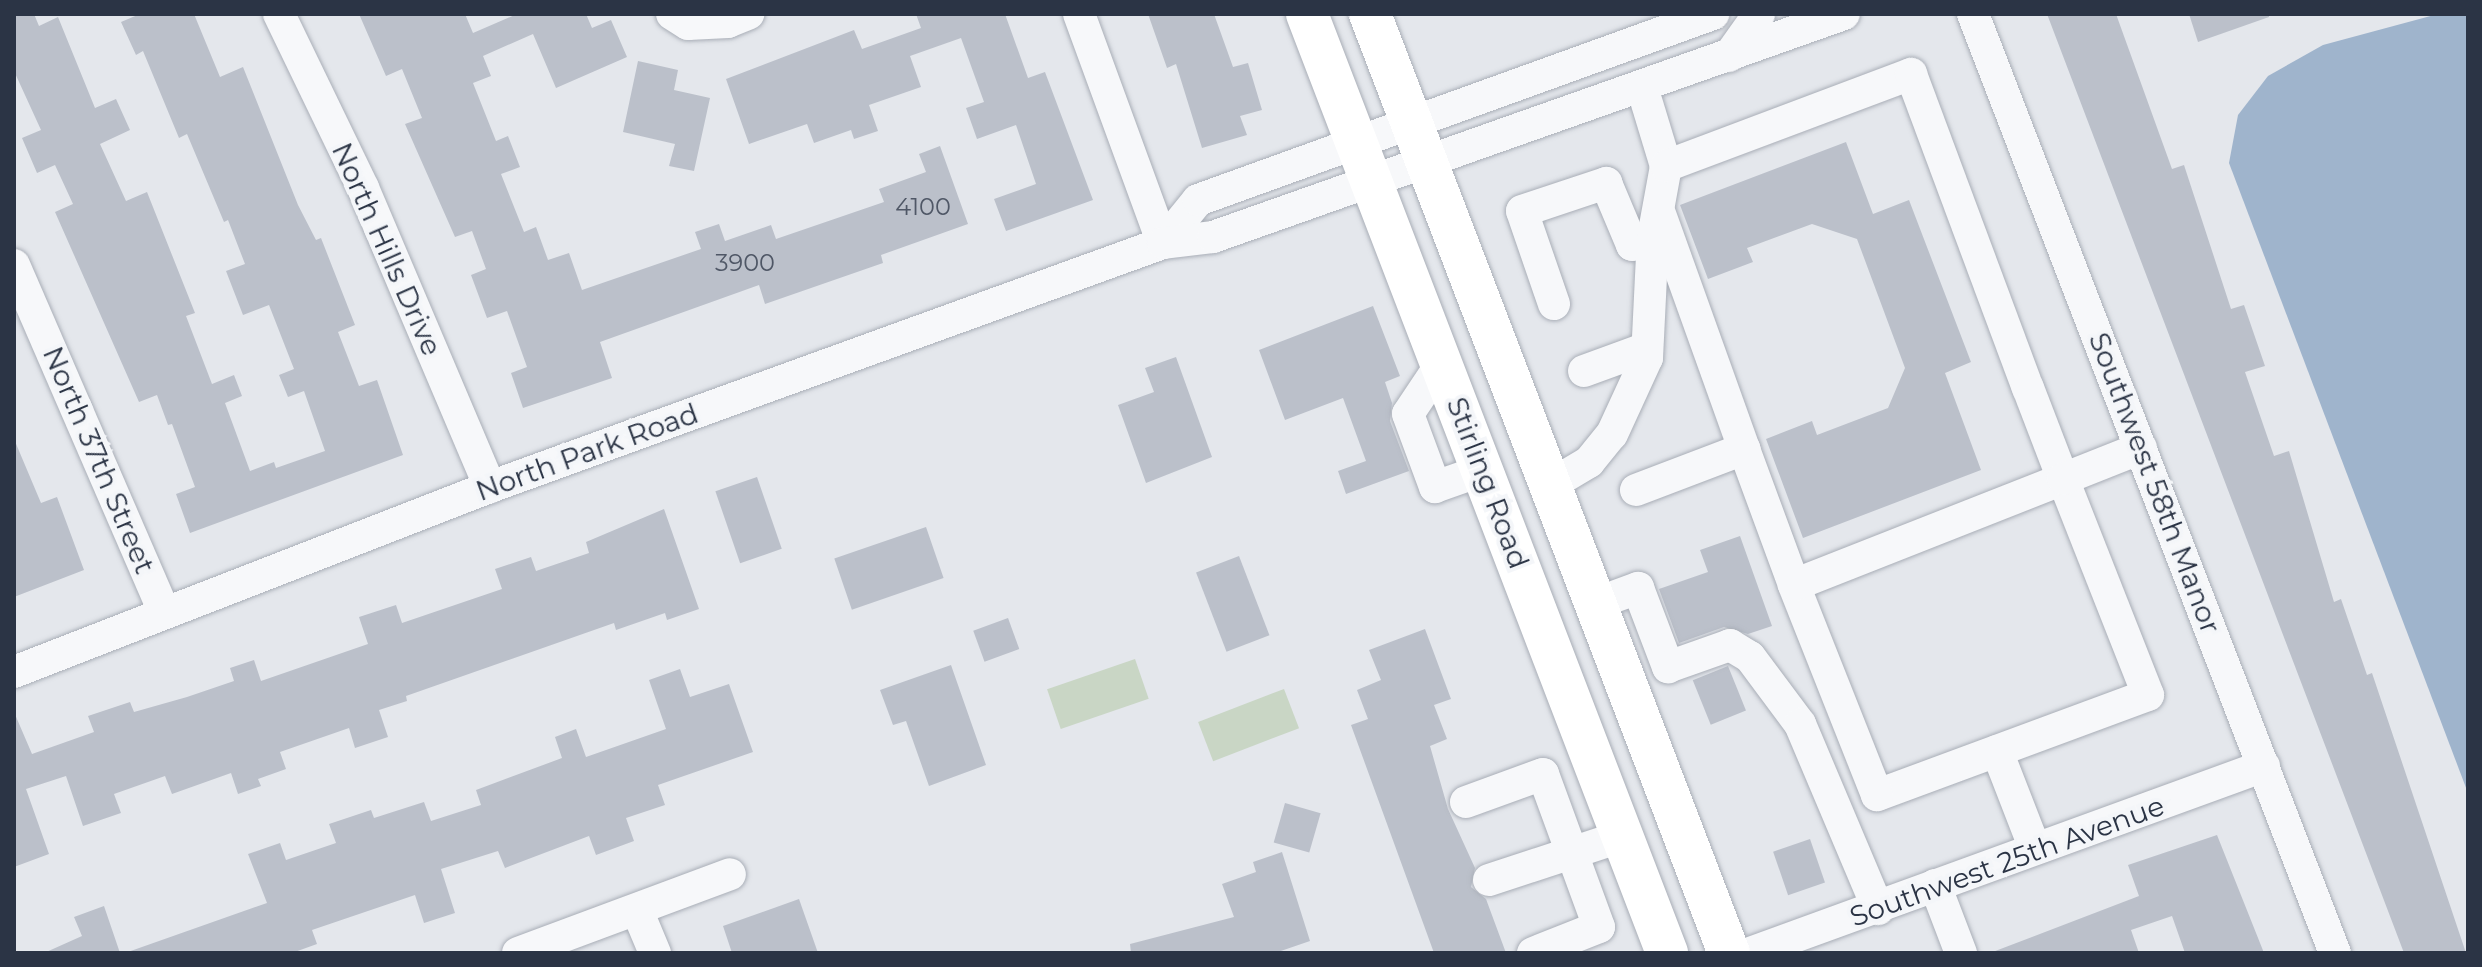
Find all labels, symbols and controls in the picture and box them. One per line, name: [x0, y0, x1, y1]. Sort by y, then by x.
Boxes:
street label: North Hills Drive: [325, 137, 449, 361]
house number: 4100: [895, 193, 951, 221]
house number: 3900: [715, 249, 775, 277]
street label: Southwest 58th Manor: [2082, 328, 2228, 638]
street label: North 37th Street: [36, 341, 162, 579]
street label: Stirling Road: [1440, 393, 1536, 573]
street label: North Park Road: [471, 396, 703, 508]
street label: Southwest 25th Avenue: [1845, 788, 2169, 934]

